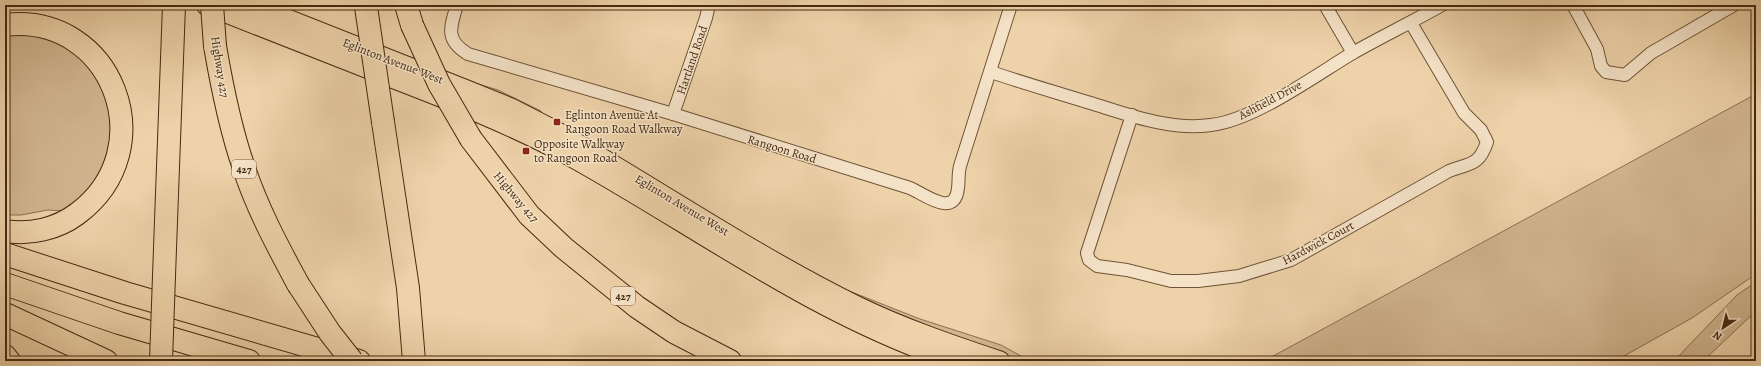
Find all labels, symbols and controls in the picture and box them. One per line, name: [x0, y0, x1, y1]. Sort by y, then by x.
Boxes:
street label: Hartland Road: [673, 23, 711, 97]
street label: Eglinton Avenue West: [340, 34, 446, 88]
street label: Highway 427: [207, 35, 233, 100]
street label: Ashfield Drive: [1235, 77, 1304, 124]
place label: Eglinton Avenue At Rangoon Road Walkway: [565, 107, 683, 137]
marker: Eglinton Avenue At Rangoon Road Walkway: [552, 117, 562, 127]
street label: Rangoon Road: [746, 131, 819, 167]
place label: Opposite Walkway to Rangoon Road: [534, 136, 625, 166]
marker: Opposite Walkway to Rangoon Road: [521, 146, 531, 156]
road number: 427: [232, 160, 256, 178]
street label: Highway 427: [490, 168, 543, 227]
street label: Eglinton Avenue West: [632, 171, 732, 239]
street label: Hardwick Court: [1279, 217, 1357, 269]
road number: 427: [611, 287, 635, 305]
north arrow: [1703, 308, 1743, 348]
text: N: [1710, 327, 1725, 344]

